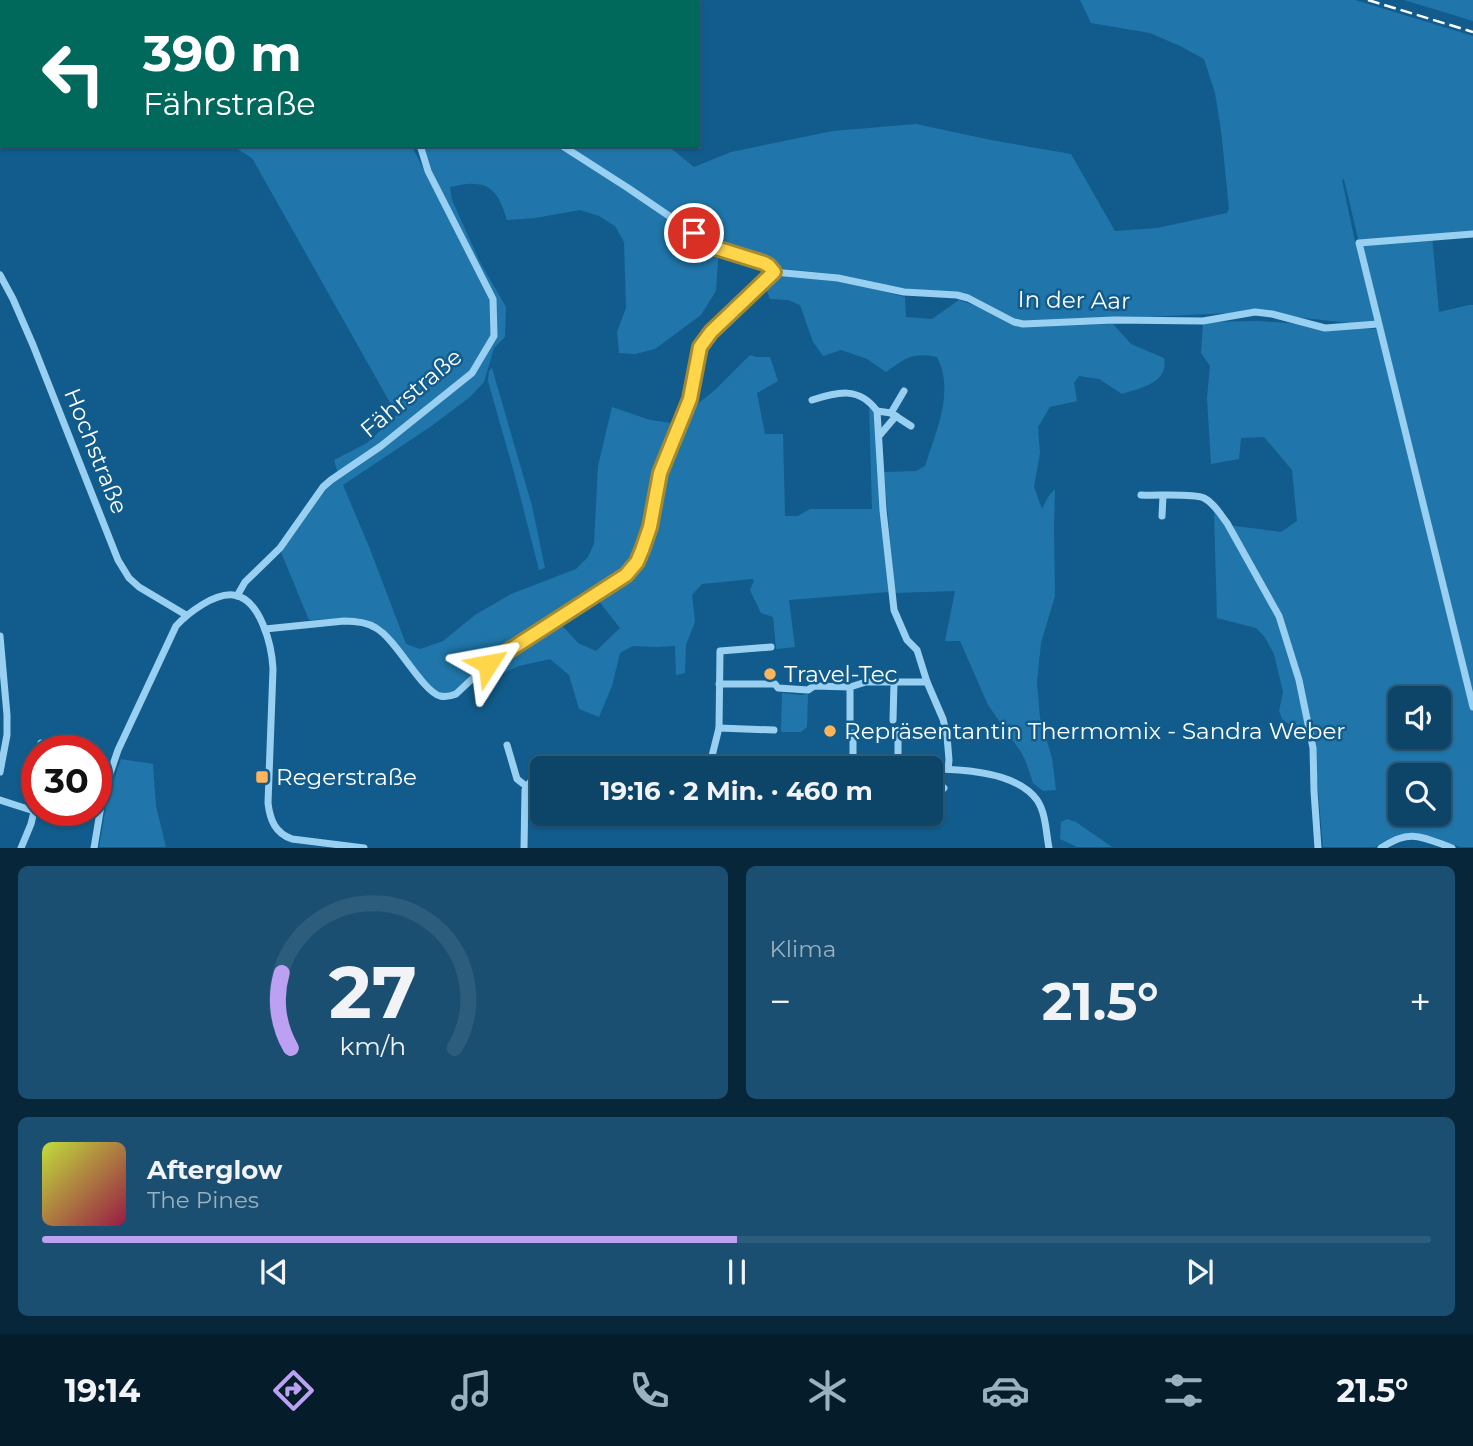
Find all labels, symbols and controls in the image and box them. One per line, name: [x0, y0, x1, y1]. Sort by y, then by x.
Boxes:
text: 390 m: [143, 24, 302, 83]
icon: left: [28, 28, 119, 119]
text: Fährstraße: [143, 84, 316, 123]
pin: [664, 203, 724, 263]
icon: arrive: [675, 214, 713, 252]
street label: In der Aar: [1017, 285, 1131, 315]
street label: Fährstraße: [354, 342, 468, 444]
street label: Hochstraße: [58, 384, 134, 518]
position arrow: [451, 627, 525, 701]
place label: Travel-Tec: [784, 660, 898, 688]
marker: Travel-Tec: [762, 666, 778, 682]
map controls: [1388, 686, 1451, 826]
button: sound: [1388, 686, 1451, 749]
place label: Repräsentantin Thermomix - Sandra Weber: [844, 717, 1346, 745]
marker: Repräsentantin Thermomix - Sandra Weber: [822, 723, 838, 739]
speed limit sign: 30: [21, 735, 112, 826]
place label: Regerstraße: [276, 763, 417, 791]
button: search: [1388, 763, 1451, 826]
marker: Regerstraße: [254, 769, 270, 785]
text: 19:16 · 2 Min. · 460 m: [600, 775, 873, 807]
text: Klima: [770, 935, 836, 963]
text: 27: [329, 949, 417, 1037]
text: 21.5°: [1042, 970, 1159, 1033]
text: −: [770, 978, 791, 1025]
text: +: [1409, 978, 1431, 1025]
text: km/h: [339, 1031, 406, 1061]
text: Afterglow: [147, 1154, 282, 1186]
text: The Pines: [147, 1186, 259, 1214]
icon: previous: [255, 1253, 293, 1291]
icon: pause: [718, 1253, 756, 1291]
icon: next: [1181, 1253, 1219, 1291]
icon: directions: [269, 1366, 318, 1415]
icon: music: [447, 1366, 496, 1415]
icon: phone: [625, 1366, 674, 1415]
icon: climate: [803, 1366, 852, 1415]
icon: car: [981, 1366, 1030, 1415]
icon: filters: [1159, 1366, 1208, 1415]
text: 19:14: [64, 1371, 140, 1410]
text: 21.5°: [1336, 1371, 1408, 1410]

